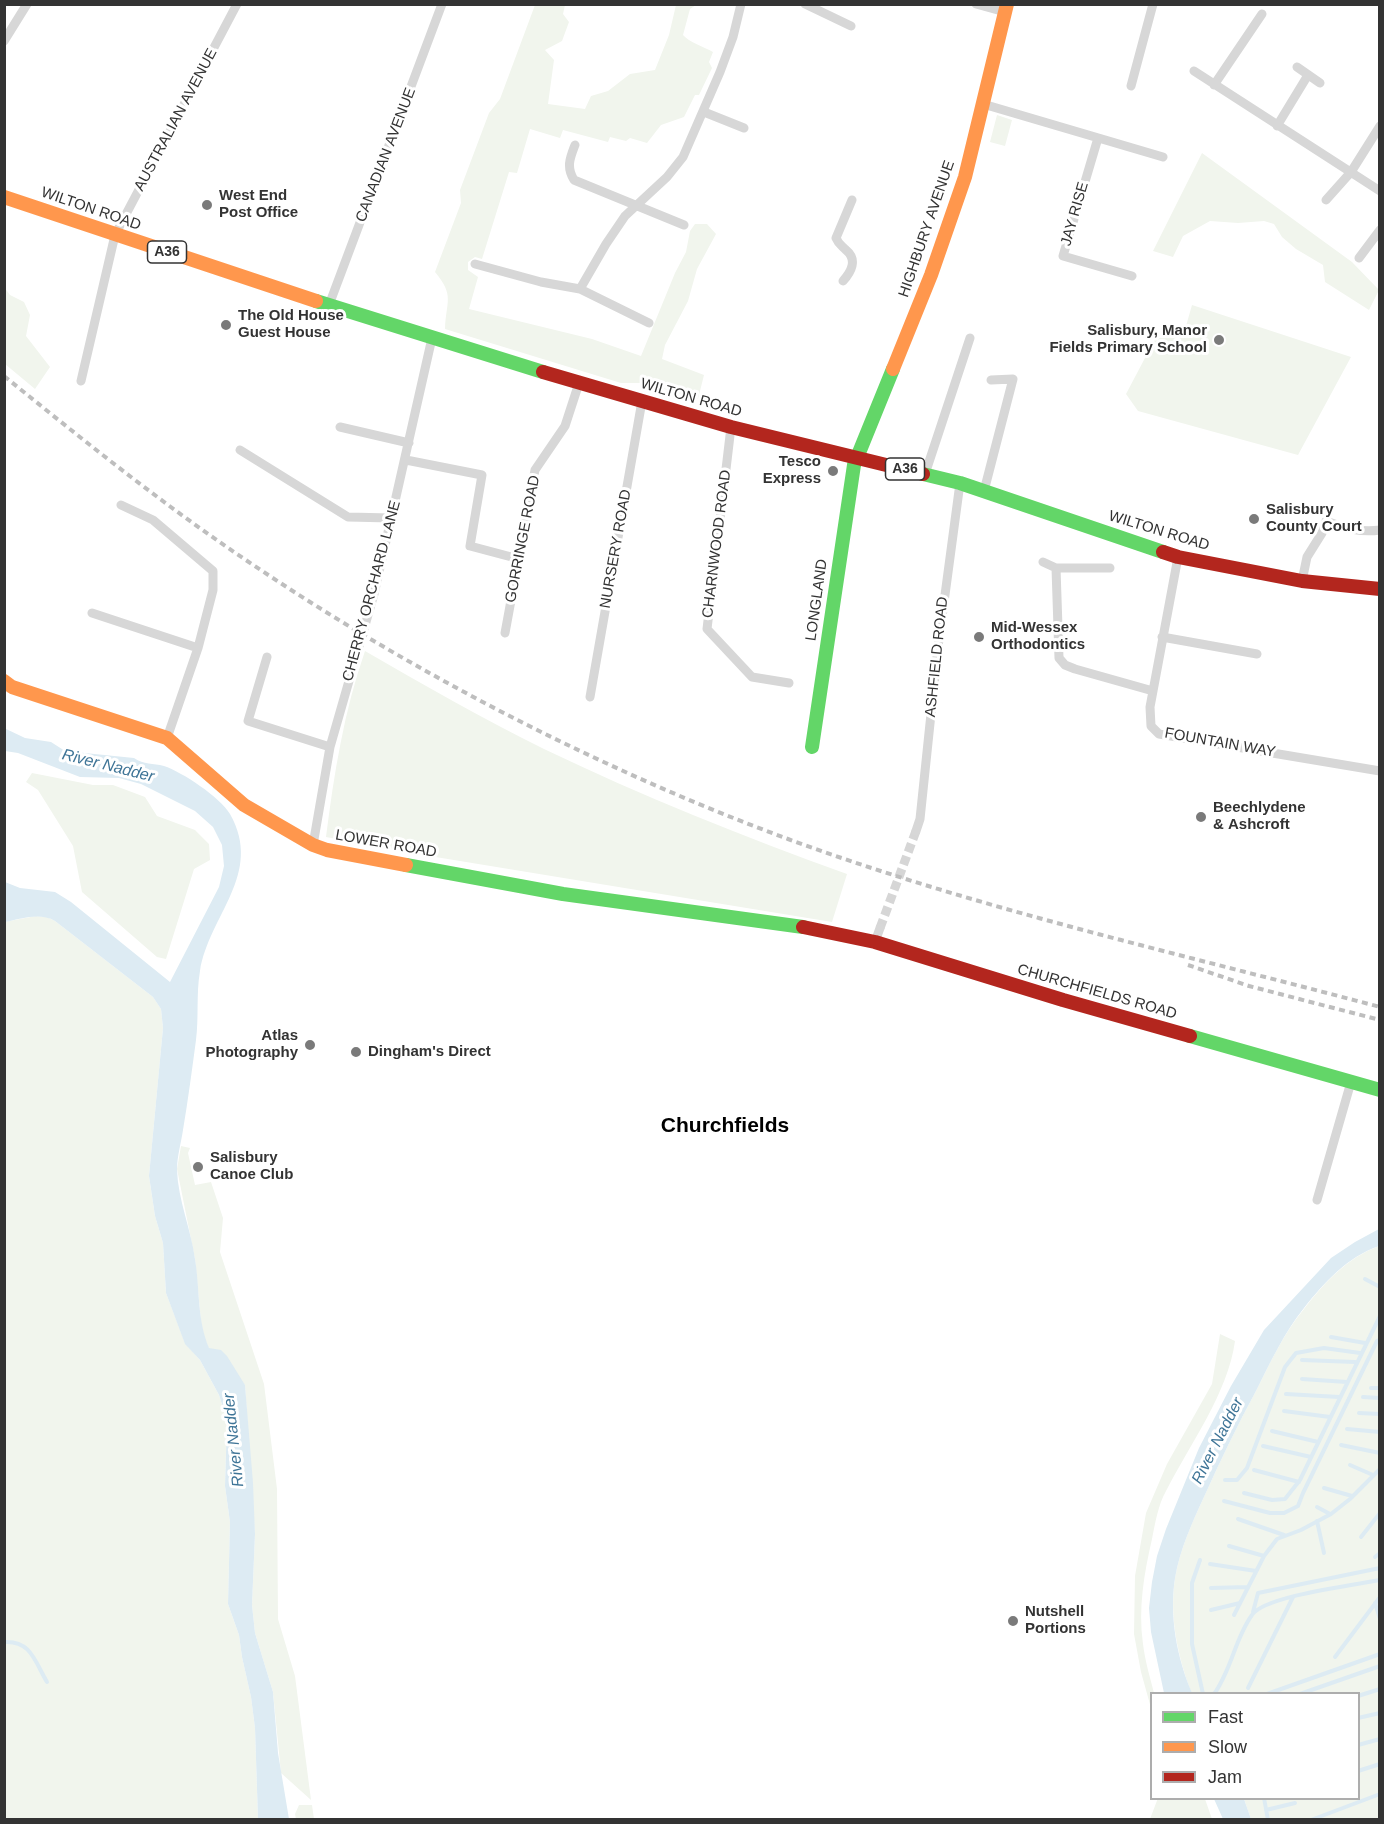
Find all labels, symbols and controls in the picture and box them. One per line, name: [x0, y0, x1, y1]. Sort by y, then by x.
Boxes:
street label: AUSTRALIAN AVENUE: [131, 46, 221, 194]
street label: CANADIAN AVENUE: [352, 85, 420, 225]
street label: HIGHBURY AVENUE: [895, 158, 959, 300]
street label: JAY RISE: [1057, 180, 1093, 248]
street label: WILTON ROAD: [39, 183, 143, 235]
place label: West End Post Office: [219, 187, 298, 222]
marker: West End Post Office: [200, 198, 214, 212]
road number: A36: [148, 241, 186, 263]
place label: The Old House Guest House: [238, 307, 344, 342]
marker: The Old House Guest House: [219, 318, 233, 332]
place label: Salisbury, Manor Fields Primary School: [1049, 322, 1207, 357]
marker: Salisbury, Manor Fields Primary School: [1212, 333, 1226, 347]
street label: WILTON ROAD: [638, 375, 744, 421]
place label: Tesco Express: [763, 453, 821, 488]
road number: A36: [886, 458, 924, 480]
marker: Tesco Express: [826, 464, 840, 478]
street label: CHARNWOOD ROAD: [699, 469, 735, 619]
street label: GORRINGE ROAD: [502, 474, 544, 604]
street label: NURSERY ROAD: [597, 488, 635, 610]
street label: CHERRY ORCHARD LANE: [339, 499, 405, 683]
place label: Salisbury County Court: [1266, 501, 1362, 536]
street label: WILTON ROAD: [1106, 507, 1212, 555]
marker: Salisbury County Court: [1247, 512, 1261, 526]
street label: LONGLAND: [802, 558, 832, 642]
street label: ASHFIELD ROAD: [922, 596, 952, 718]
place label: Mid-Wessex Orthodontics: [991, 619, 1085, 654]
marker: Mid-Wessex Orthodontics: [972, 630, 986, 644]
street label: FOUNTAIN WAY: [1163, 724, 1277, 762]
water label: River Nadder: [60, 745, 156, 787]
place label: Beechlydene & Ashcroft: [1213, 799, 1306, 834]
marker: Beechlydene & Ashcroft: [1194, 810, 1208, 824]
street label: LOWER ROAD: [334, 826, 438, 862]
street label: CHURCHFIELDS ROAD: [1015, 961, 1179, 1023]
place label: Atlas Photography: [206, 1027, 298, 1062]
marker: Atlas Photography: [303, 1038, 317, 1052]
place label: Dingham's Direct: [368, 1043, 491, 1061]
marker: Dingham's Direct: [349, 1045, 363, 1059]
district label: Churchfields: [661, 1113, 789, 1139]
place label: Salisbury Canoe Club: [210, 1149, 293, 1184]
marker: Salisbury Canoe Club: [191, 1160, 205, 1174]
water label: River Nadder: [220, 1392, 248, 1488]
water label: River Nadder: [1188, 1395, 1248, 1487]
place label: Nutshell Portions: [1025, 1603, 1086, 1638]
marker: Nutshell Portions: [1006, 1614, 1020, 1628]
legend: [1150, 1692, 1360, 1800]
text: Fast: [1208, 1707, 1243, 1727]
text: Slow: [1208, 1737, 1247, 1757]
text: Jam: [1208, 1767, 1242, 1787]

